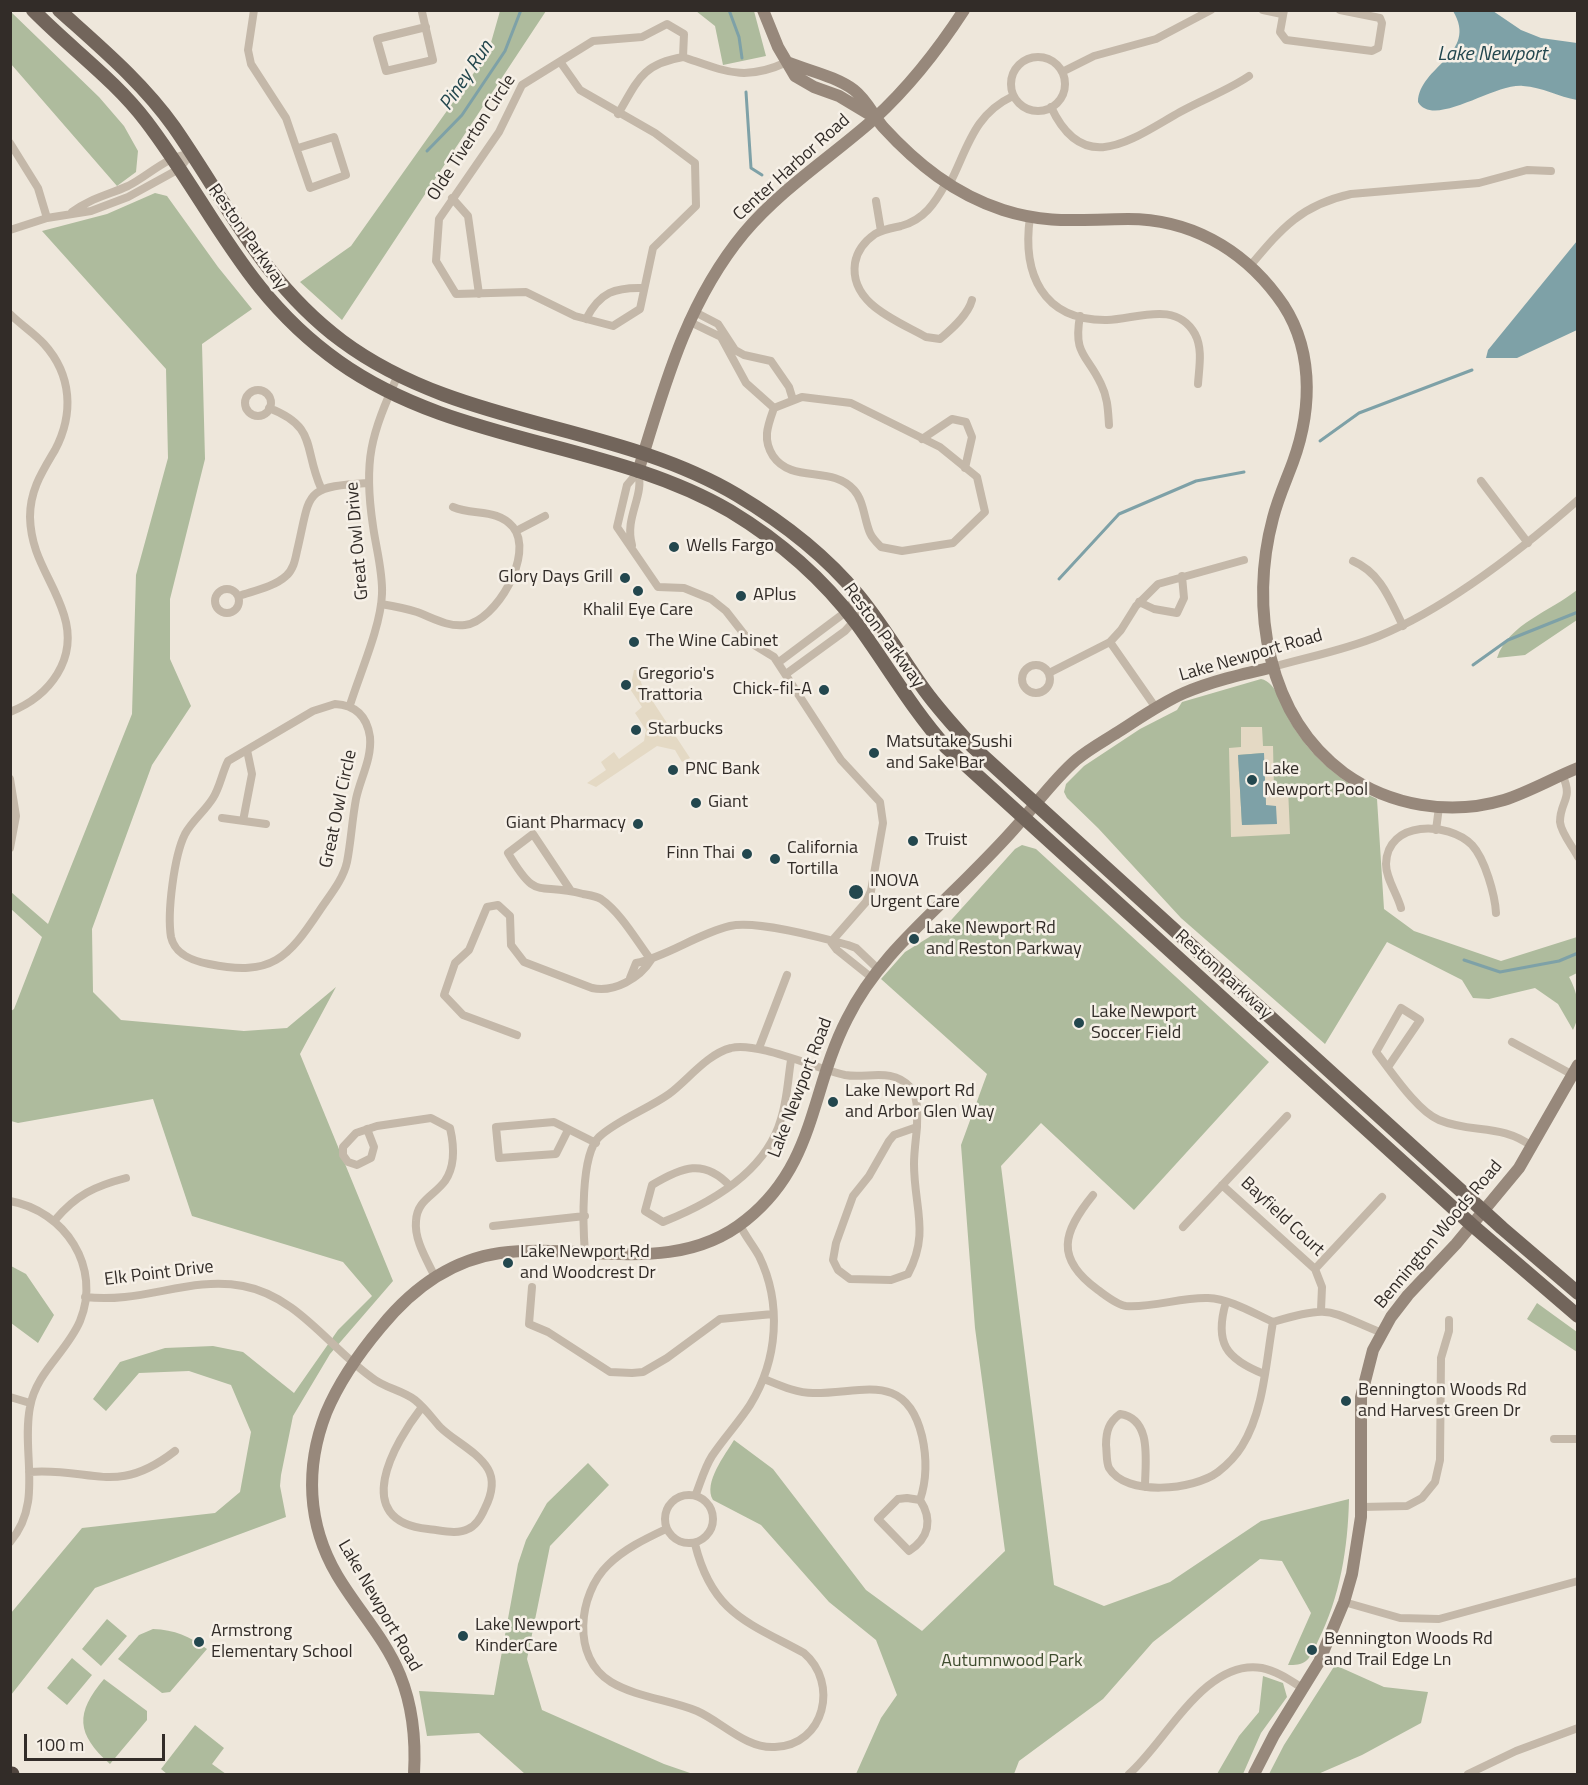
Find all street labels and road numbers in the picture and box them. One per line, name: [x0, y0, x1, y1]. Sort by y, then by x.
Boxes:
street label: Olde Tiverton Circle: [423, 71, 521, 205]
street label: Center Harbor Road: [729, 110, 855, 226]
street label: Reston Parkway: [203, 180, 291, 294]
street label: Great Owl Drive: [342, 481, 374, 601]
street label: Reston Parkway: [838, 580, 928, 692]
street label: Lake Newport Road: [1177, 625, 1325, 687]
street label: Great Owl Circle: [316, 748, 362, 870]
street label: Reston Parkway: [1170, 926, 1276, 1024]
street label: Lake Newport Road: [764, 1015, 838, 1161]
street label: Bennington Woods Road: [1371, 1156, 1507, 1314]
street label: Bayfield Court: [1236, 1173, 1328, 1261]
street label: Elk Point Drive: [103, 1257, 215, 1291]
street label: Lake Newport Road: [333, 1536, 425, 1676]

